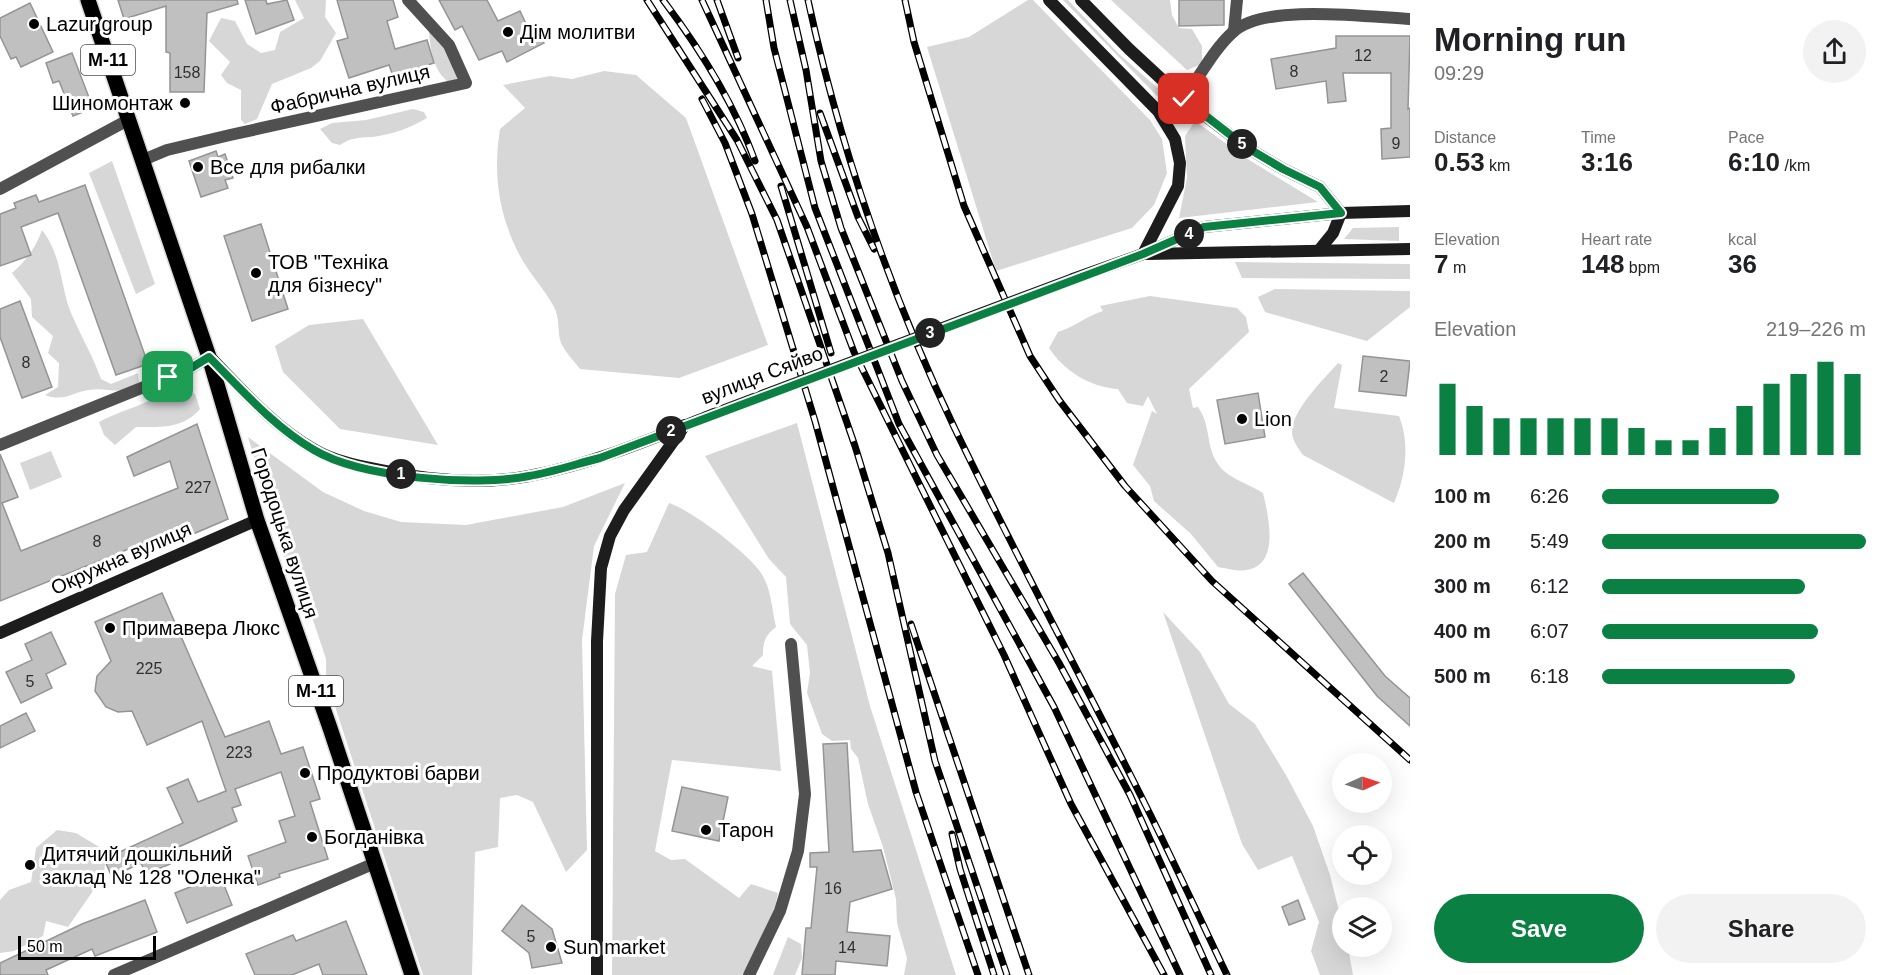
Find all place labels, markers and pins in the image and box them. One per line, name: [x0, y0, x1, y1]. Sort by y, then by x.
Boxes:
place label: Lazur group: [46, 13, 153, 35]
marker: Lazur group: [27, 17, 41, 31]
place label: Дім молитви: [520, 21, 636, 43]
marker: Дім молитви: [501, 25, 515, 39]
pin: [1158, 73, 1209, 124]
place label: Шиномонтаж: [52, 92, 174, 114]
marker: Шиномонтаж: [178, 96, 192, 110]
pin: 5: [1227, 129, 1257, 159]
place label: Все для рибалки: [210, 156, 366, 178]
marker: Все для рибалки: [191, 160, 205, 174]
pin: 4: [1174, 219, 1204, 249]
place label: ТОВ "Техніка для бізнесу": [268, 251, 389, 296]
marker: ТОВ "Техніка для бізнесу": [249, 266, 263, 280]
pin: 3: [915, 318, 945, 348]
pin: [142, 351, 193, 402]
place label: Lion: [1254, 408, 1292, 430]
marker: Lion: [1235, 412, 1249, 426]
pin: 2: [656, 416, 686, 446]
pin: 1: [386, 459, 416, 489]
place label: Примавера Люкс: [122, 617, 280, 639]
marker: Примавера Люкс: [103, 621, 117, 635]
place label: Продуктові барви: [317, 762, 480, 784]
marker: Продуктові барви: [298, 766, 312, 780]
place label: Тарон: [718, 819, 774, 841]
marker: Тарон: [699, 823, 713, 837]
place label: Богданівка: [324, 826, 425, 848]
marker: Богданівка: [305, 830, 319, 844]
place label: Дитячий дошкільний заклад № 128 "Оленка": [42, 843, 261, 888]
marker: Дитячий дошкільний заклад № 128 "Оленка": [23, 858, 37, 872]
place label: Sun market: [563, 936, 666, 958]
marker: Sun market: [544, 940, 558, 954]

